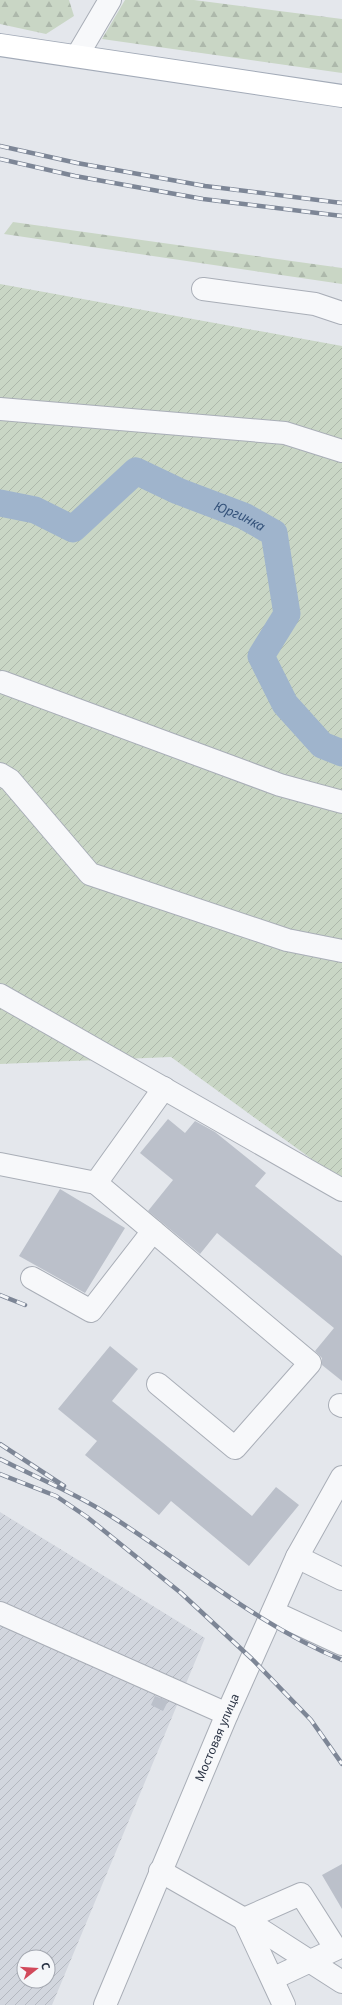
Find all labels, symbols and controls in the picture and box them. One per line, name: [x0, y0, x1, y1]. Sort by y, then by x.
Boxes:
water label: Юргинка: [212, 497, 269, 536]
street label: Мостовая улица: [191, 1691, 243, 1784]
north arrow: [16, 1949, 56, 1989]
text: С: [38, 1960, 54, 1972]

